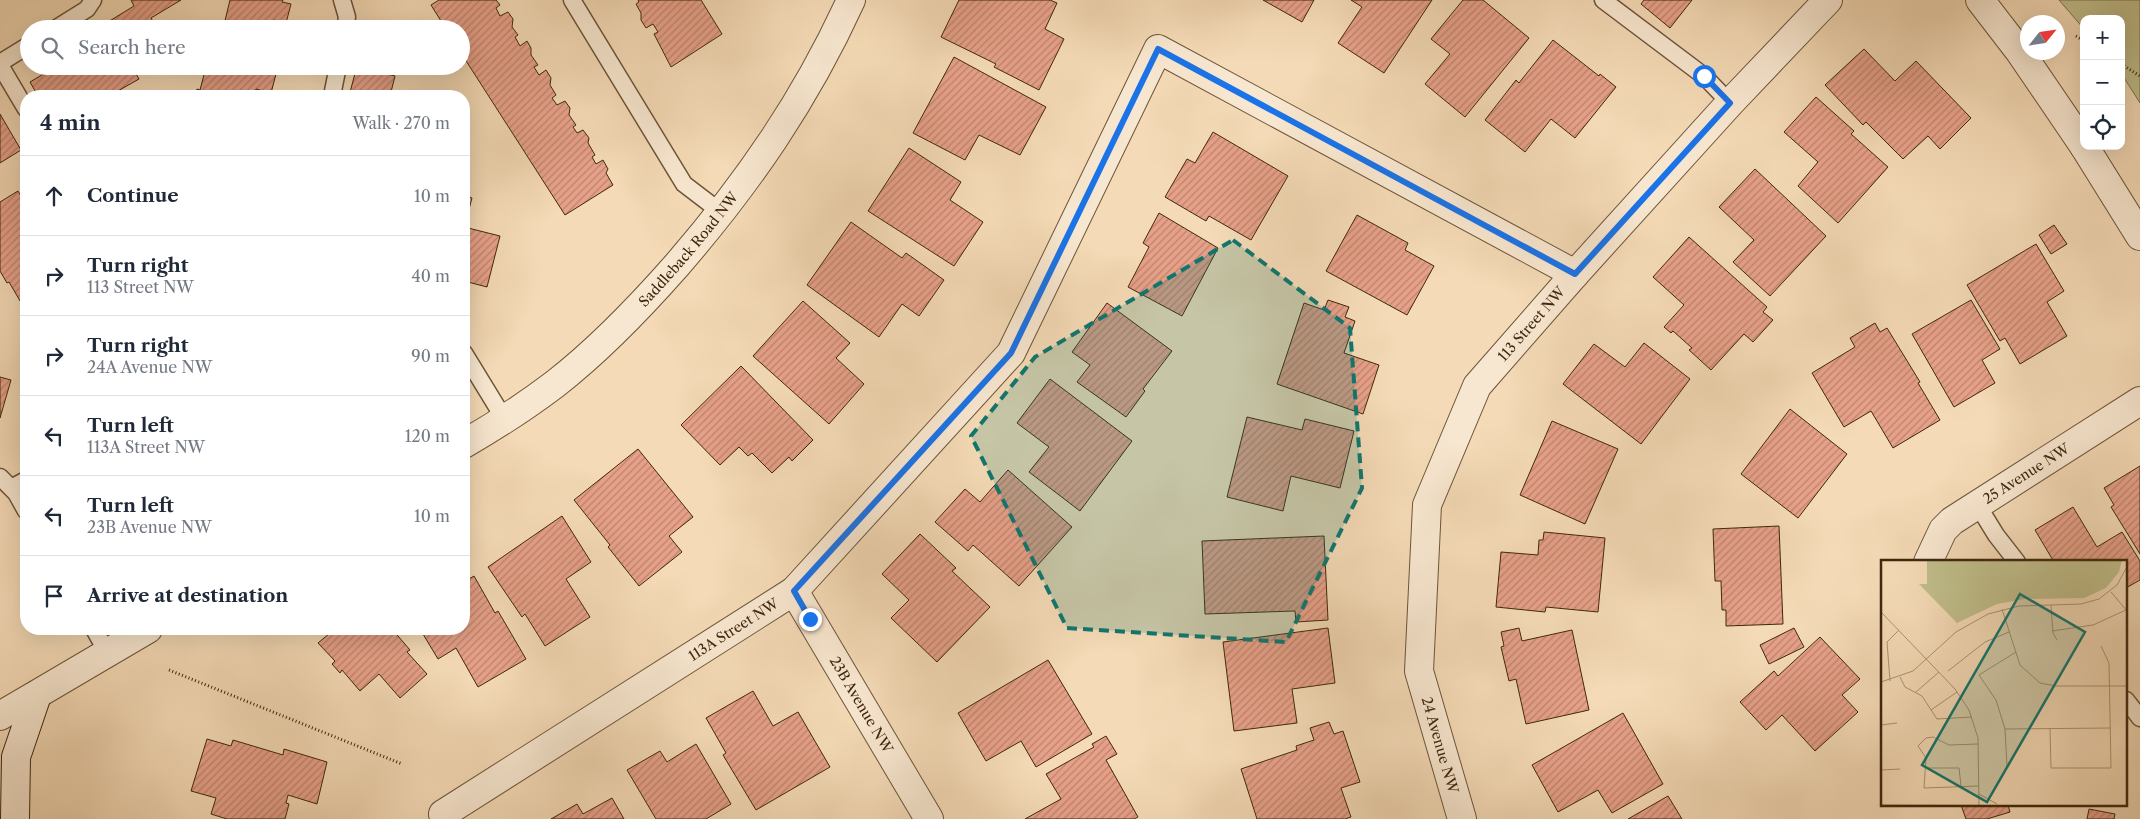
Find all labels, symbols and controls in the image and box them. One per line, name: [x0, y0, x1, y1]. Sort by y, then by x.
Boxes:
north arrow: [2020, 15, 2065, 60]
map controls: [2080, 15, 2125, 150]
button: +: [2080, 15, 2125, 60]
search box: [20, 20, 470, 75]
icon: search: [38, 34, 66, 62]
text: Search here: [78, 36, 186, 59]
button: −: [2080, 60, 2125, 105]
route start: [1693, 65, 1716, 88]
button: locate: [2080, 105, 2125, 150]
text: 4 min: [40, 110, 101, 135]
text: Walk · 270 m: [352, 113, 450, 133]
icon: ahead: [40, 182, 68, 210]
text: Continue: [87, 184, 179, 207]
text: 10 m: [414, 186, 450, 206]
street label: Saddleback Road NW: [635, 188, 742, 310]
text: Turn right: [87, 254, 188, 277]
icon: right: [40, 262, 68, 290]
text: 40 m: [411, 266, 450, 286]
text: 113 Street NW: [87, 277, 194, 297]
street label: 113 Street NW: [1494, 282, 1569, 365]
text: Turn right: [87, 334, 188, 357]
icon: right: [40, 342, 68, 370]
text: 90 m: [411, 346, 450, 366]
text: 24A Avenue NW: [87, 357, 212, 377]
text: Turn left: [87, 414, 174, 437]
icon: left: [40, 422, 68, 450]
text: 120 m: [405, 426, 450, 446]
text: 113A Street NW: [87, 437, 205, 457]
street label: 25 Avenue NW: [1979, 439, 2073, 508]
text: Turn left: [87, 494, 174, 517]
icon: left: [40, 502, 68, 530]
text: 10 m: [414, 506, 450, 526]
text: 23B Avenue NW: [87, 517, 212, 537]
inset map: [1881, 560, 2128, 806]
icon: arrive: [40, 582, 68, 610]
text: Arrive at destination: [87, 584, 288, 607]
street label: 113A Street NW: [685, 594, 782, 665]
route end: [799, 608, 822, 631]
street label: 23B Avenue NW: [826, 653, 897, 757]
street label: 24 Avenue NW: [1418, 695, 1463, 796]

